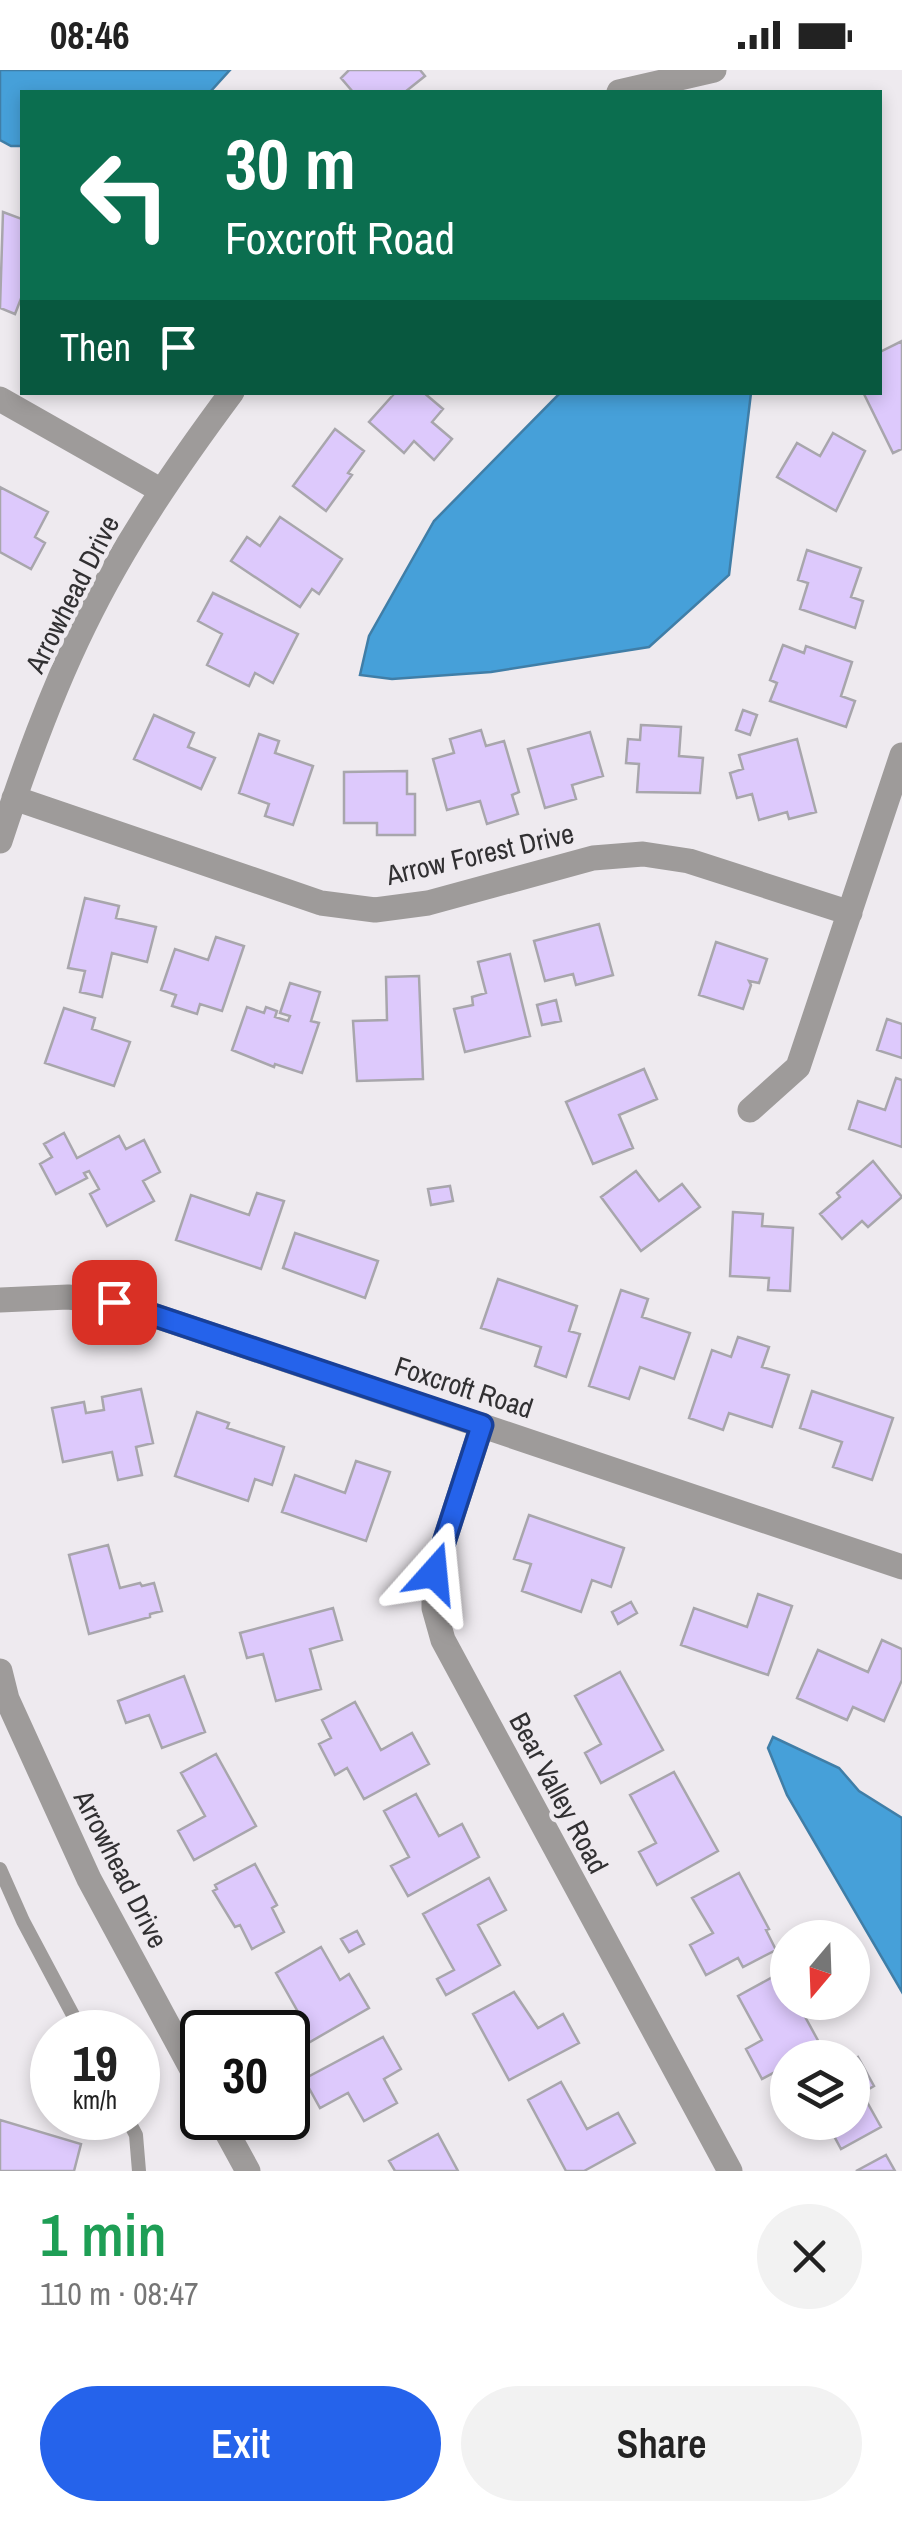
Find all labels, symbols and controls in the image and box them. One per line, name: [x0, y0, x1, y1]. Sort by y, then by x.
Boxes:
text: 08:46: [50, 10, 130, 61]
text: 30 m: [225, 117, 356, 211]
icon: left: [60, 130, 190, 260]
text: Foxcroft Road: [225, 207, 455, 268]
icon: arrive: [151, 320, 206, 375]
text: Then: [60, 322, 131, 373]
street label: Arrowhead Drive: [16, 509, 128, 680]
street label: Arrow Forest Drive: [381, 814, 578, 894]
pin: [72, 1260, 157, 1345]
icon: arrive: [87, 1275, 142, 1330]
street label: Foxcroft Road: [390, 1347, 538, 1427]
position arrow: [382, 1521, 486, 1625]
street label: Bear Valley Road: [501, 1706, 617, 1880]
street label: Arrowhead Drive: [65, 1783, 177, 1954]
north arrow: [770, 1920, 870, 2020]
map controls: [770, 1920, 870, 2140]
speed limit sign: 30: [180, 2010, 310, 2140]
text: 19: [72, 2029, 118, 2097]
button: layers: [770, 2040, 870, 2140]
text: km/h: [73, 2083, 117, 2117]
text: 1 min: [40, 2194, 167, 2275]
button: close: [757, 2204, 862, 2309]
text: 110 m · 08:47: [40, 2272, 199, 2315]
button: Exit: [40, 2386, 441, 2501]
button: Share: [461, 2386, 862, 2501]

